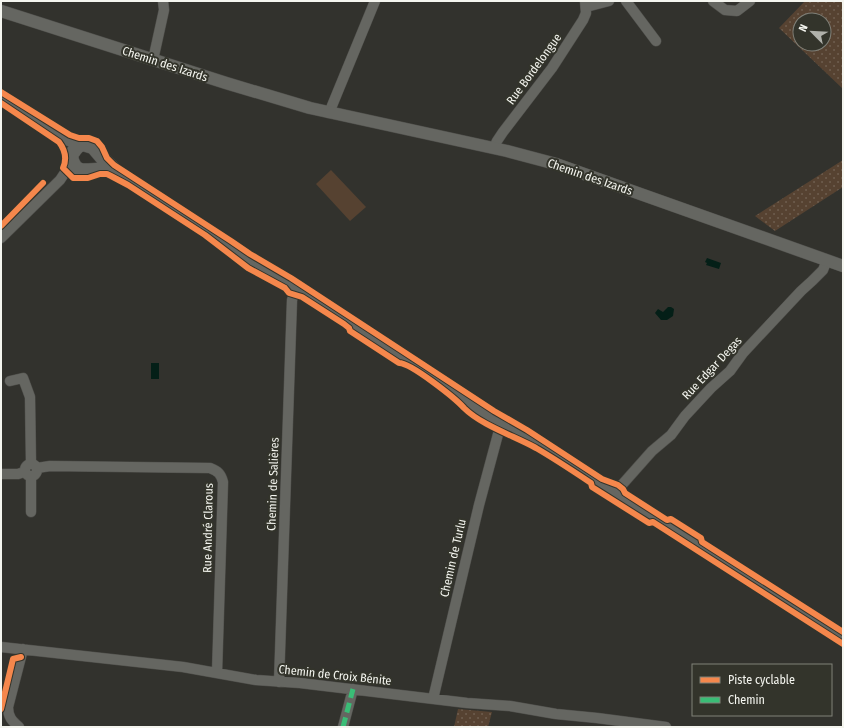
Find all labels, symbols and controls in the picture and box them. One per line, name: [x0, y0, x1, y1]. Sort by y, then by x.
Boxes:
north arrow: [792, 12, 832, 52]
text: N: [796, 22, 811, 34]
street label: Rue Bordelongue: [504, 31, 564, 107]
street label: Chemin des Izards: [121, 44, 209, 84]
street label: Chemin des Izards: [546, 156, 634, 198]
street label: Rue Edgar Degas: [679, 334, 745, 402]
street label: Chemin de Salières: [264, 437, 282, 531]
street label: Rue André Clarous: [200, 483, 216, 573]
street label: Chemin de Turlu: [437, 518, 469, 598]
street label: Chemin de Croix Bénite: [278, 662, 392, 688]
legend: [692, 664, 832, 716]
text: Piste cyclable: [728, 673, 795, 687]
text: Chemin: [728, 693, 765, 707]

